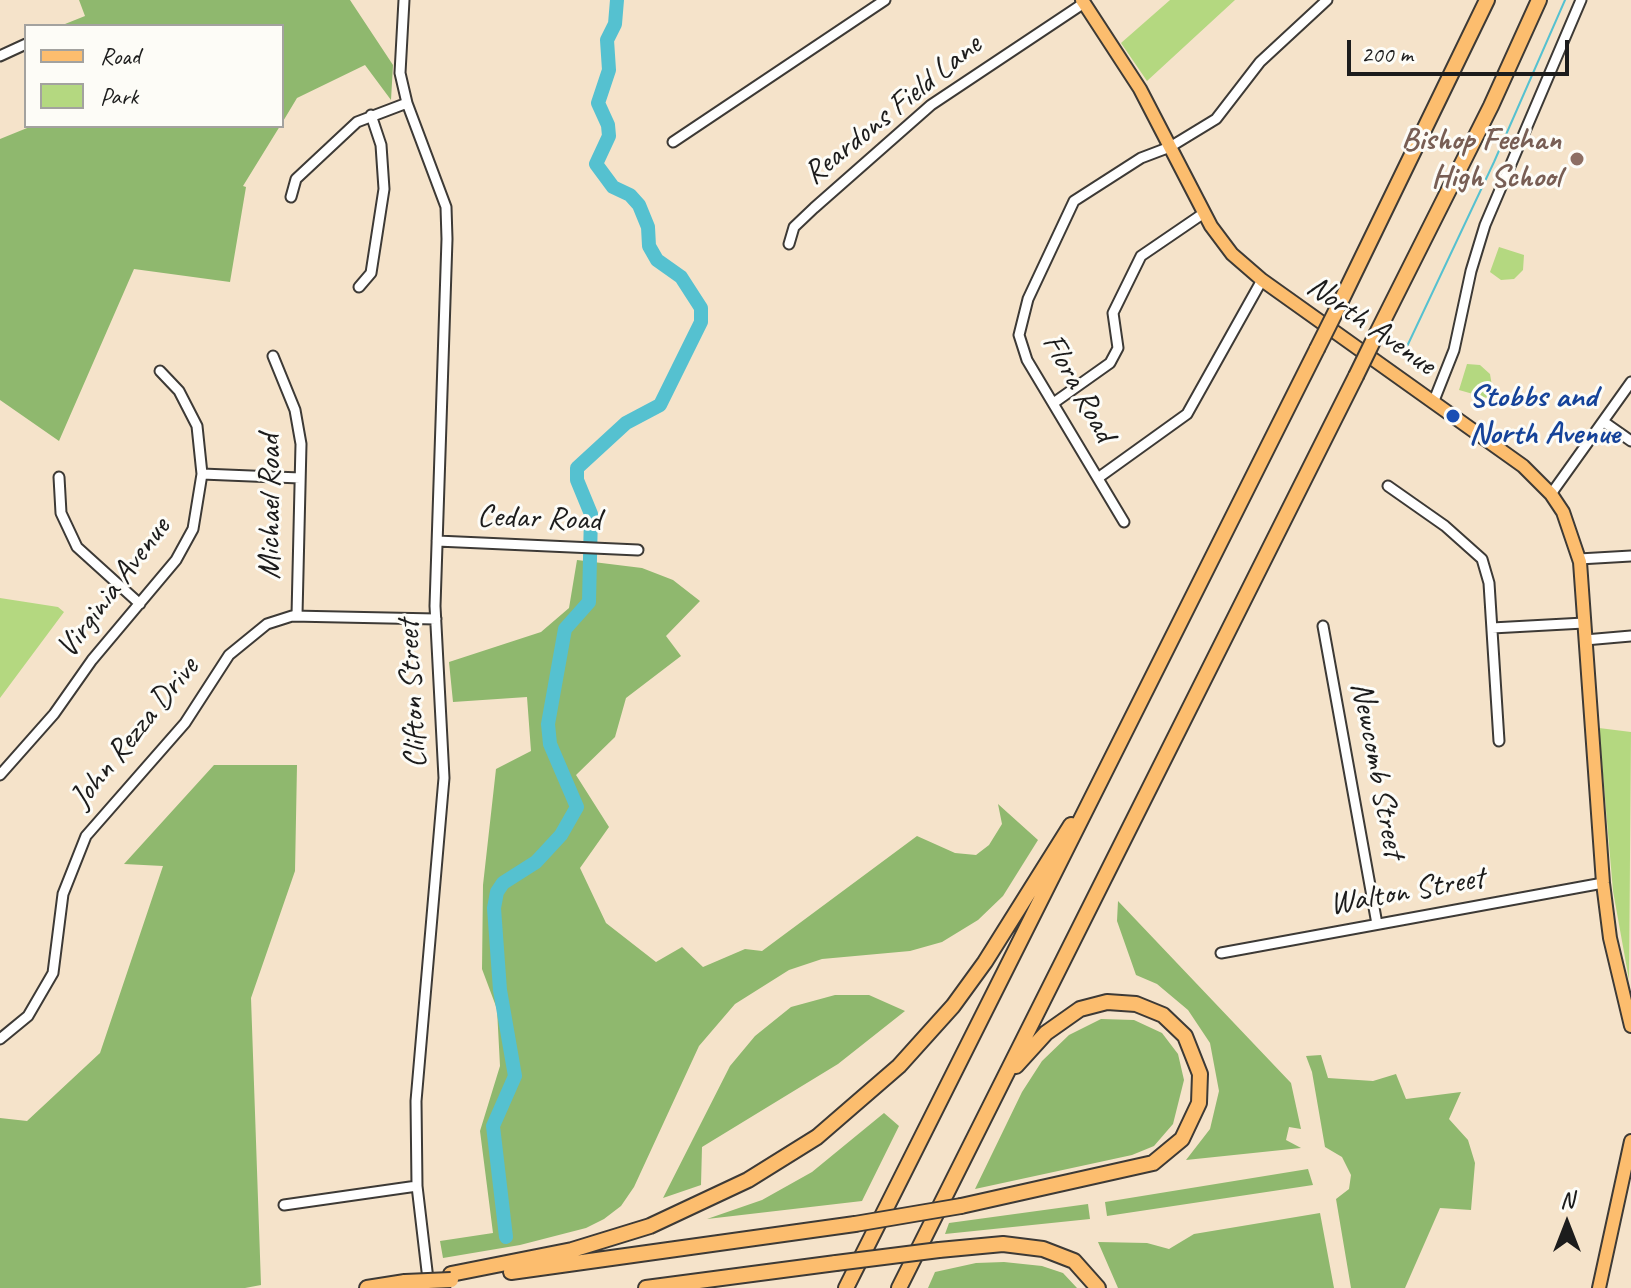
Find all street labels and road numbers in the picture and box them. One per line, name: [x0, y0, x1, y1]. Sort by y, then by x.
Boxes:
street label: Reardons Field Lane: [796, 27, 990, 193]
street label: North Avenue: [1299, 268, 1443, 384]
street label: Flora Road: [1033, 327, 1123, 449]
street label: Michael Road: [252, 434, 290, 580]
street label: Cedar Road: [476, 498, 602, 540]
street label: Virginia Avenue: [49, 510, 179, 666]
street label: Clifton Street: [390, 619, 436, 769]
street label: John Rezza Drive: [62, 650, 208, 816]
street label: Newcomb Street: [1341, 679, 1413, 861]
street label: Walton Street: [1327, 860, 1487, 924]

